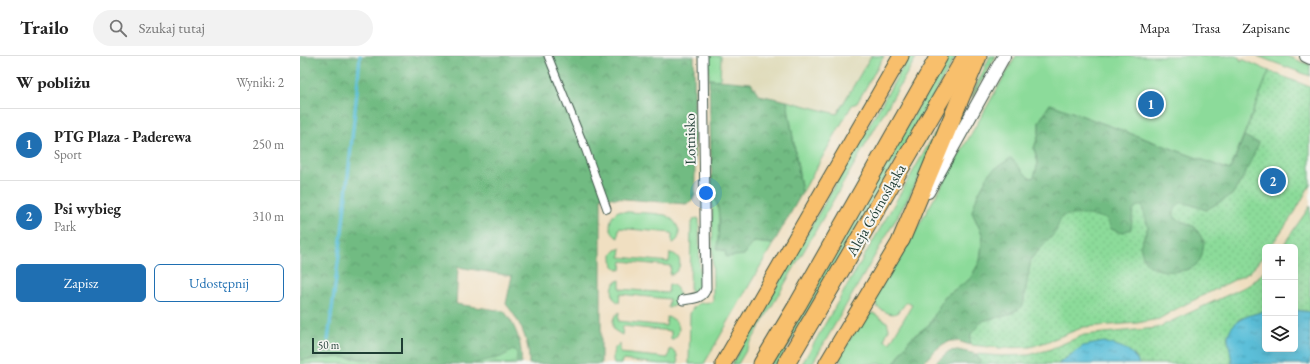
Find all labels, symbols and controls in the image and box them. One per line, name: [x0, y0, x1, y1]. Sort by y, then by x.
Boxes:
search box: [93, 10, 373, 46]
text: Trailo: [20, 15, 69, 40]
icon: search: [107, 17, 129, 39]
text: Szukaj tutaj: [139, 18, 205, 37]
text: Mapa: [1139, 19, 1170, 37]
text: Trasa: [1192, 19, 1220, 37]
text: Zapisane: [1242, 19, 1290, 37]
text: W pobliżu: [16, 71, 90, 93]
text: Wyniki: 2: [236, 74, 284, 91]
pin: 1: [1138, 89, 1164, 119]
street label: Lotnisko: [680, 113, 699, 165]
text: PTG Plaza - Paderewa: [54, 127, 191, 146]
text: 1: [26, 136, 32, 153]
text: 250 m: [253, 136, 284, 153]
text: Sport: [54, 146, 82, 163]
street label: Aleja Górnośląska: [841, 160, 910, 260]
pin: 2: [1260, 166, 1286, 196]
your location: [696, 183, 716, 203]
text: Psi wybieg: [54, 199, 121, 218]
text: 2: [26, 208, 32, 225]
text: 310 m: [253, 208, 284, 225]
text: Park: [54, 218, 76, 235]
map controls: [1262, 244, 1298, 352]
button: +: [1262, 244, 1298, 280]
button: Zapisz: [16, 264, 146, 302]
button: Udostępnij: [154, 264, 284, 302]
button: −: [1262, 280, 1298, 316]
button: layers: [1262, 316, 1298, 352]
scale bar: [312, 336, 403, 355]
text: 50 m: [318, 338, 339, 352]

